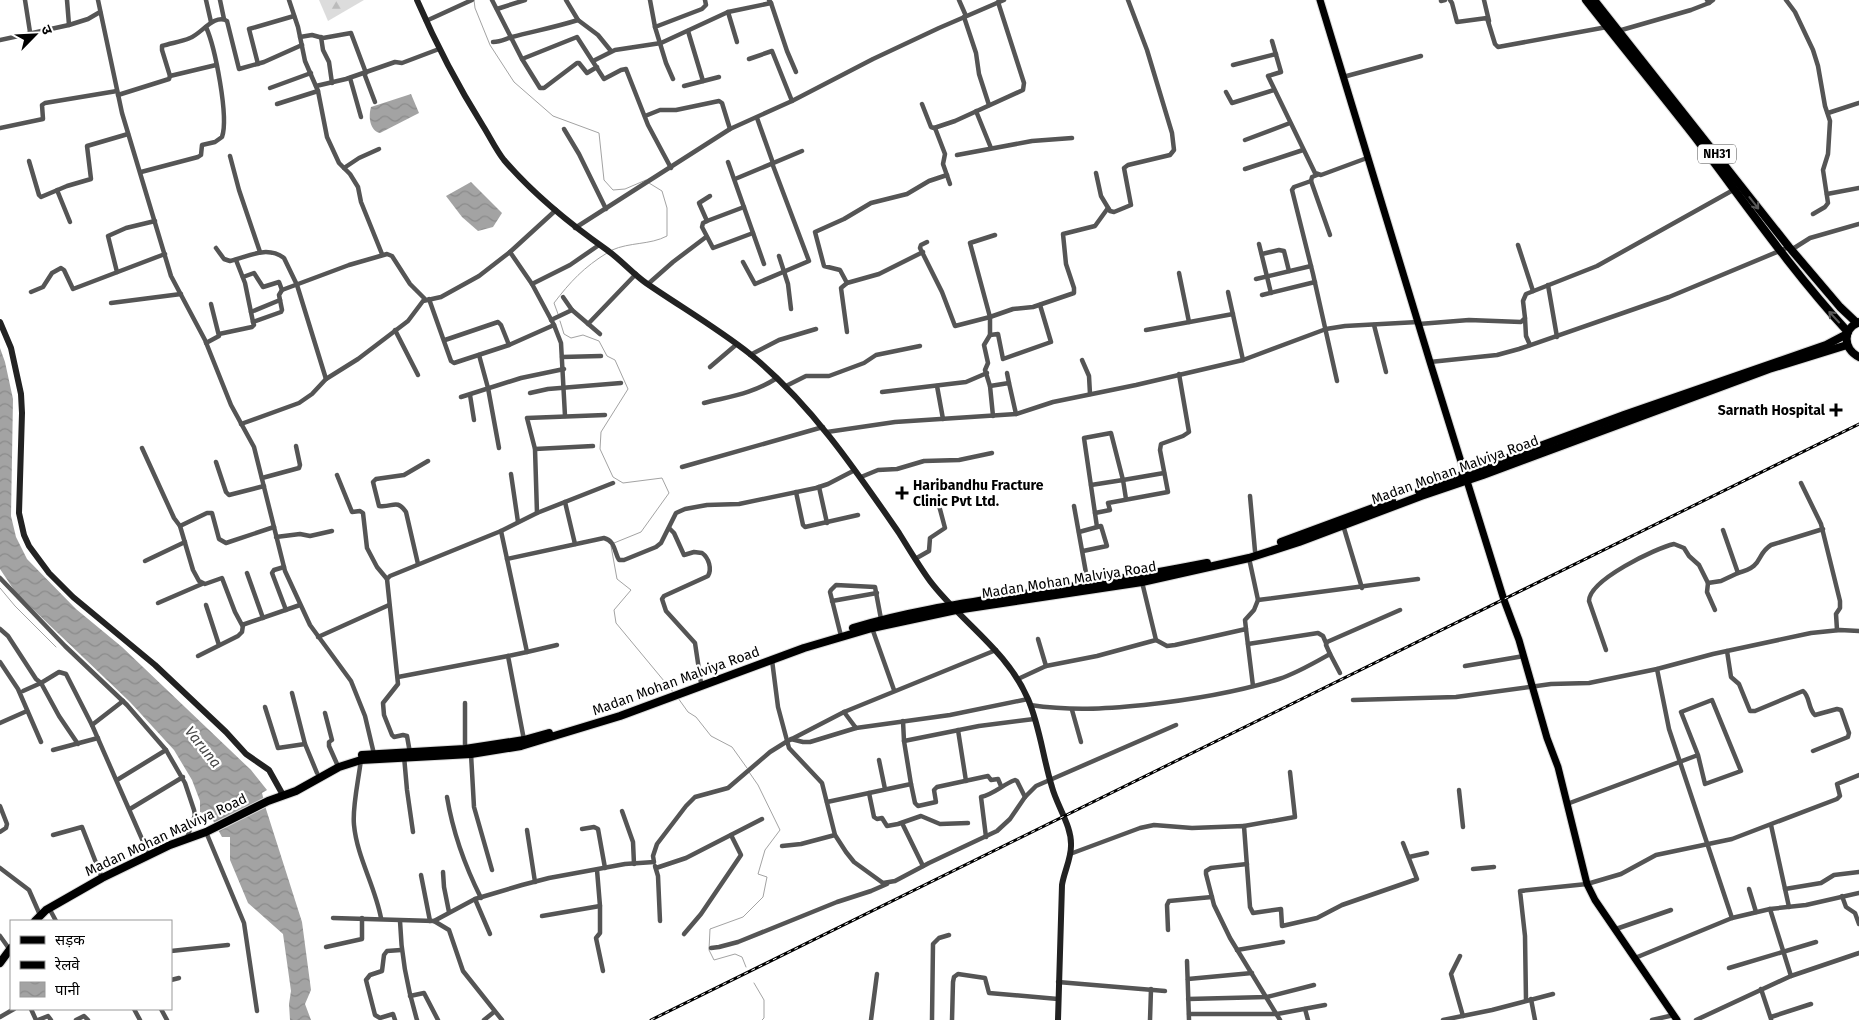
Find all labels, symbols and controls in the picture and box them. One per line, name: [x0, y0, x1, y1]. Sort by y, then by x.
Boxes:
north arrow: [10, 10, 60, 60]
text: उ: [37, 23, 56, 38]
road number: NH31: [1698, 144, 1736, 164]
one-way arrow: [1749, 196, 1760, 209]
one-way arrow: [1828, 310, 1840, 323]
place label: Sarnath Hospital: [1718, 402, 1826, 419]
marker: Sarnath Hospital: [1829, 403, 1843, 417]
street label: Madan Mohan Malviya Road: [1369, 432, 1541, 508]
place label: Haribandhu Fracture Clinic Pvt Ltd.: [913, 477, 1044, 510]
marker: Haribandhu Fracture Clinic Pvt Ltd.: [895, 486, 909, 500]
street label: Madan Mohan Malviya Road: [980, 558, 1158, 602]
street label: Madan Mohan Malviya Road: [590, 643, 762, 719]
water label: Varuna: [181, 723, 225, 771]
street label: Madan Mohan Malviya Road: [82, 790, 250, 880]
legend: [10, 920, 172, 1010]
text: सड़क: [55, 931, 85, 949]
text: रेलवे: [54, 956, 80, 974]
text: पानी: [55, 981, 81, 999]

